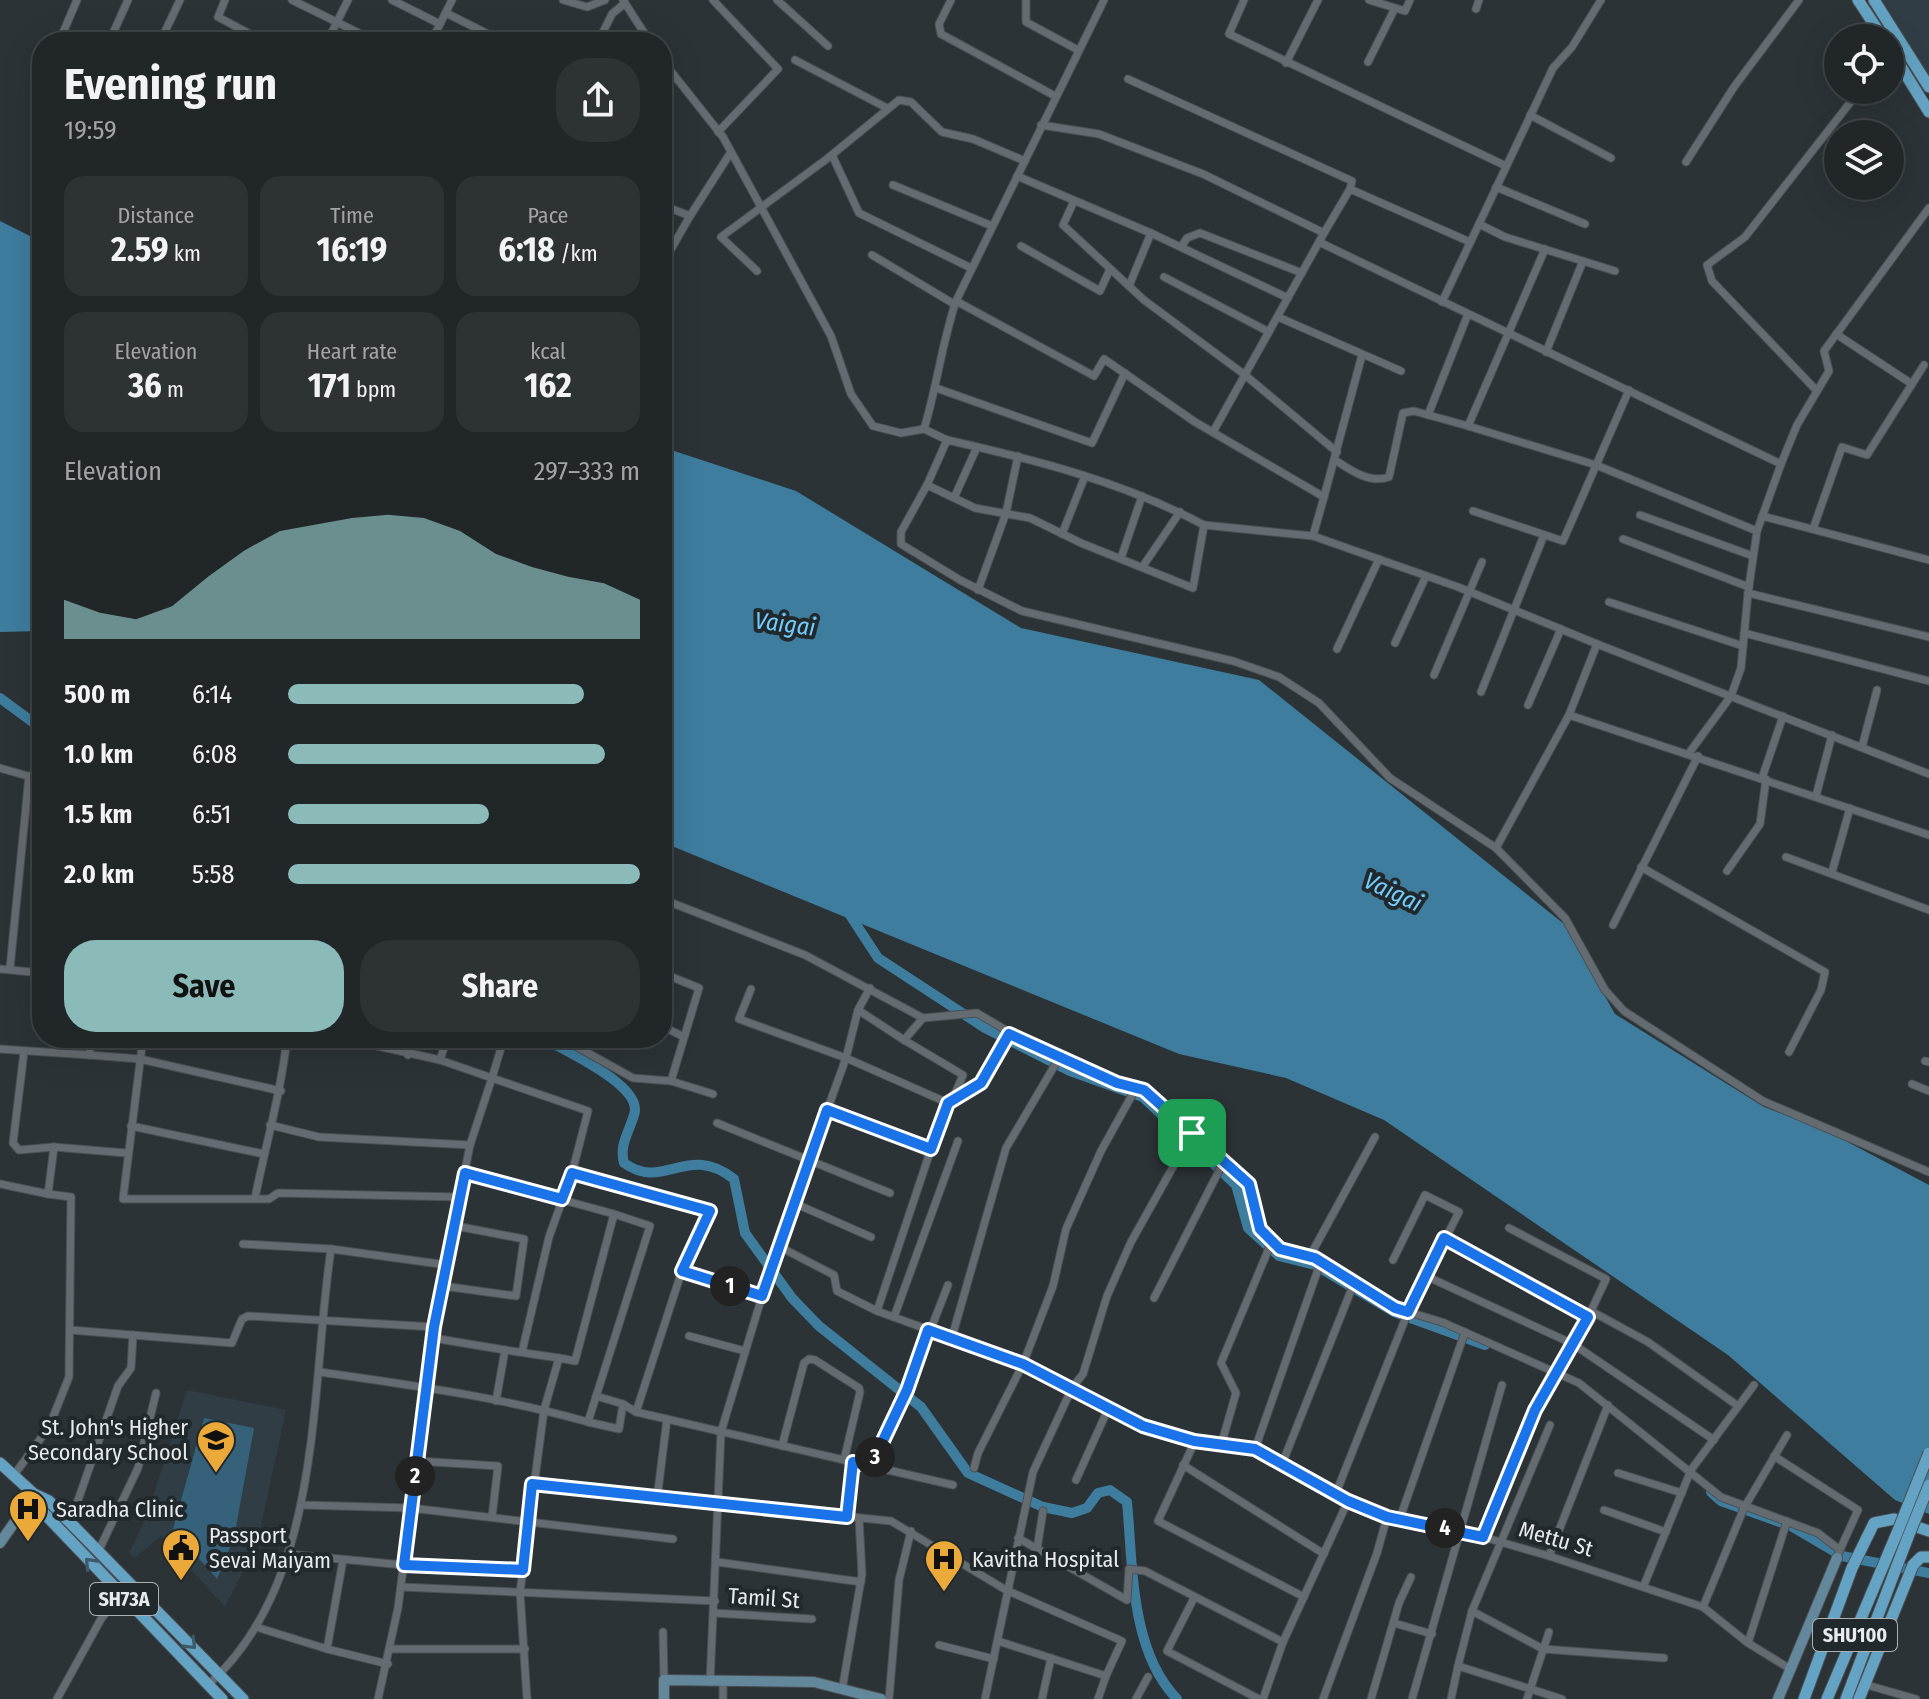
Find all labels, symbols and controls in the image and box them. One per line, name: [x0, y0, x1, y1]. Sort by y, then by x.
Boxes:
map controls: [1824, 24, 1904, 200]
button: locate: [1824, 24, 1904, 104]
text: Evening run: [64, 58, 277, 111]
button: share: [556, 58, 640, 142]
text: 19:59: [64, 115, 117, 146]
button: layers: [1824, 120, 1904, 200]
text: Distance: [117, 202, 195, 229]
text: Time: [330, 202, 374, 229]
text: Pace: [527, 202, 569, 229]
text: 2.59: [111, 229, 169, 270]
text: 16:19: [317, 229, 387, 270]
text: 6:18: [498, 229, 555, 270]
text: km: [169, 240, 201, 267]
text: /km: [555, 240, 598, 267]
text: Elevation: [115, 338, 197, 365]
text: Heart rate: [307, 338, 397, 365]
text: kcal: [530, 338, 566, 365]
text: 36: [128, 365, 162, 406]
text: 171: [308, 365, 351, 406]
text: 162: [524, 365, 572, 406]
text: m: [162, 376, 184, 403]
text: bpm: [351, 376, 396, 403]
text: Elevation: [64, 456, 162, 487]
text: 297–333 m: [534, 456, 640, 487]
water label: Vaigai: [753, 606, 817, 642]
text: 500 m: [64, 679, 130, 710]
text: 6:14: [192, 679, 232, 710]
text: 1.0 km: [64, 739, 133, 770]
text: 6:08: [192, 739, 237, 770]
text: 1.5 km: [64, 799, 132, 830]
text: 6:51: [192, 799, 231, 830]
text: 2.0 km: [64, 859, 134, 890]
text: 5:58: [192, 859, 234, 890]
water label: Vaigai: [1359, 866, 1427, 918]
button: Save: [64, 940, 344, 1032]
button: Share: [360, 940, 640, 1032]
pin: [1158, 1099, 1226, 1167]
icon: arrive: [1170, 1111, 1214, 1155]
pin: 1: [710, 1266, 750, 1306]
text: 1: [725, 1272, 735, 1299]
place label: St. John's Higher Secondary School: [28, 1414, 188, 1466]
school or university icon: St. John's Higher Secondary School: [195, 1419, 237, 1474]
pin: 3: [855, 1437, 895, 1477]
text: 3: [870, 1443, 880, 1470]
pin: 2: [395, 1456, 435, 1496]
text: 2: [410, 1462, 420, 1489]
hospital icon: Saradha Clinic: [7, 1488, 49, 1543]
place label: Saradha Clinic: [56, 1496, 184, 1523]
pin: 4: [1425, 1508, 1465, 1548]
text: 4: [1439, 1514, 1451, 1541]
street label: Mettu St: [1516, 1516, 1597, 1563]
place label: Passport Sevai Maiyam: [209, 1522, 331, 1574]
public building icon: Passport Sevai Maiyam: [160, 1527, 202, 1582]
hospital icon: Kavitha Hospital: [923, 1538, 965, 1593]
place label: Kavitha Hospital: [972, 1546, 1119, 1573]
one-way arrow: [85, 1557, 99, 1572]
street label: Tamil St: [727, 1582, 801, 1614]
road number: SH73A: [90, 1583, 158, 1615]
road number: SHU100: [1813, 1619, 1897, 1651]
one-way arrow: [182, 1635, 196, 1649]

